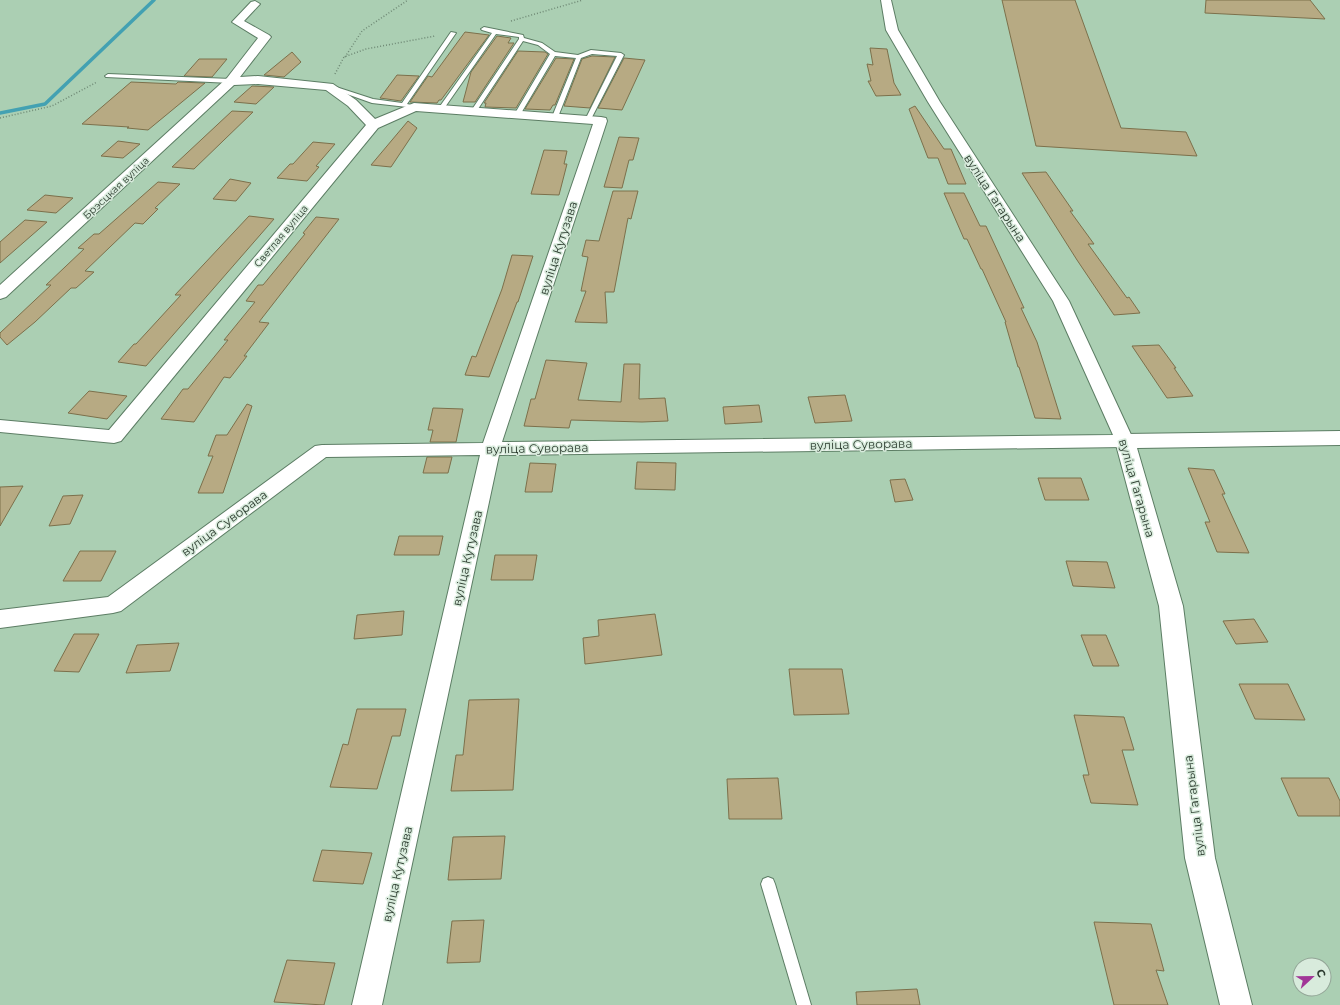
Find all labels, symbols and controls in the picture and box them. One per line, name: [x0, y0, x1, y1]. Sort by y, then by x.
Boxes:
street label: вуліца Гагарына: [961, 151, 1029, 245]
street label: Брэсцкая вуліца: [80, 154, 152, 222]
street label: вуліца Кутузава: [536, 199, 580, 297]
street label: Светлая вуліца: [251, 202, 311, 270]
street label: вуліца Суворава: [810, 436, 912, 452]
street label: вуліца Гагарына: [1116, 437, 1158, 539]
street label: вуліца Суворава: [486, 440, 588, 456]
street label: вуліца Суворава: [178, 487, 270, 559]
street label: вуліца Кутузава: [449, 509, 485, 607]
street label: вуліца Гагарына: [1180, 755, 1208, 857]
street label: вуліца Кутузава: [379, 825, 415, 923]
north arrow: [1292, 957, 1332, 997]
text: С: [1313, 967, 1329, 980]

